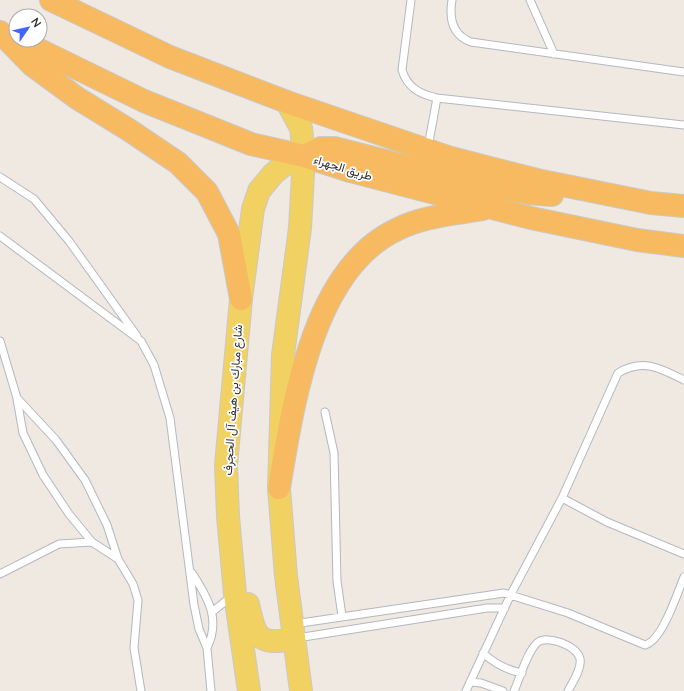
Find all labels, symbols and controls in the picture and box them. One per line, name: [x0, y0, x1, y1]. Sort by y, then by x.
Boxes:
north arrow: [8, 8, 48, 48]
text: N: [29, 15, 44, 29]
street label: طريق الجهراء: [312, 152, 374, 185]
street label: شارع مبارك بن هيف آل الحجرف: [220, 324, 247, 476]

